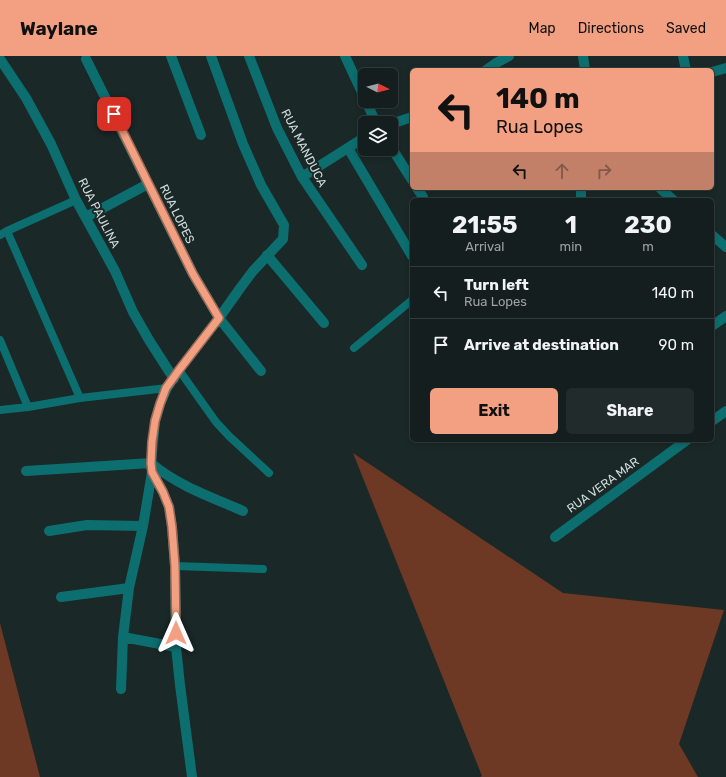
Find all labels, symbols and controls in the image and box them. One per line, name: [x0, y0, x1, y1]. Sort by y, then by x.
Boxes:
text: Waylane: [20, 17, 98, 40]
text: Map: [529, 20, 556, 37]
text: Directions: [578, 20, 644, 37]
text: Saved: [666, 20, 706, 37]
north arrow: [358, 68, 398, 108]
map controls: [358, 68, 398, 156]
text: 140 m: [496, 82, 580, 115]
icon: left: [430, 84, 482, 136]
pin: [97, 97, 131, 131]
icon: arrive: [103, 103, 125, 125]
street label: RUA MANDUCA: [278, 107, 330, 189]
button: layers: [358, 116, 398, 156]
text: Rua Lopes: [496, 116, 583, 138]
icon: left: [509, 160, 531, 182]
icon: ahead: [551, 160, 573, 182]
icon: right: [593, 160, 615, 182]
street label: RUA PAULINA: [75, 176, 123, 250]
street label: RUA LOPES: [157, 182, 197, 246]
text: 21:55: [452, 211, 518, 239]
text: 1: [565, 211, 577, 239]
text: 230: [624, 211, 672, 239]
text: Arrival: [465, 239, 504, 254]
text: min: [560, 239, 582, 254]
text: m: [642, 239, 654, 254]
text: Turn left: [464, 276, 529, 294]
icon: left: [430, 282, 452, 304]
text: 140 m: [652, 284, 694, 302]
text: Rua Lopes: [464, 294, 527, 309]
icon: arrive: [430, 334, 452, 356]
text: Arrive at destination: [464, 336, 619, 354]
text: 90 m: [659, 336, 694, 354]
button: Exit: [430, 388, 558, 434]
button: Share: [566, 388, 694, 434]
street label: RUA VERA MAR: [564, 454, 642, 516]
position arrow: [155, 612, 197, 654]

